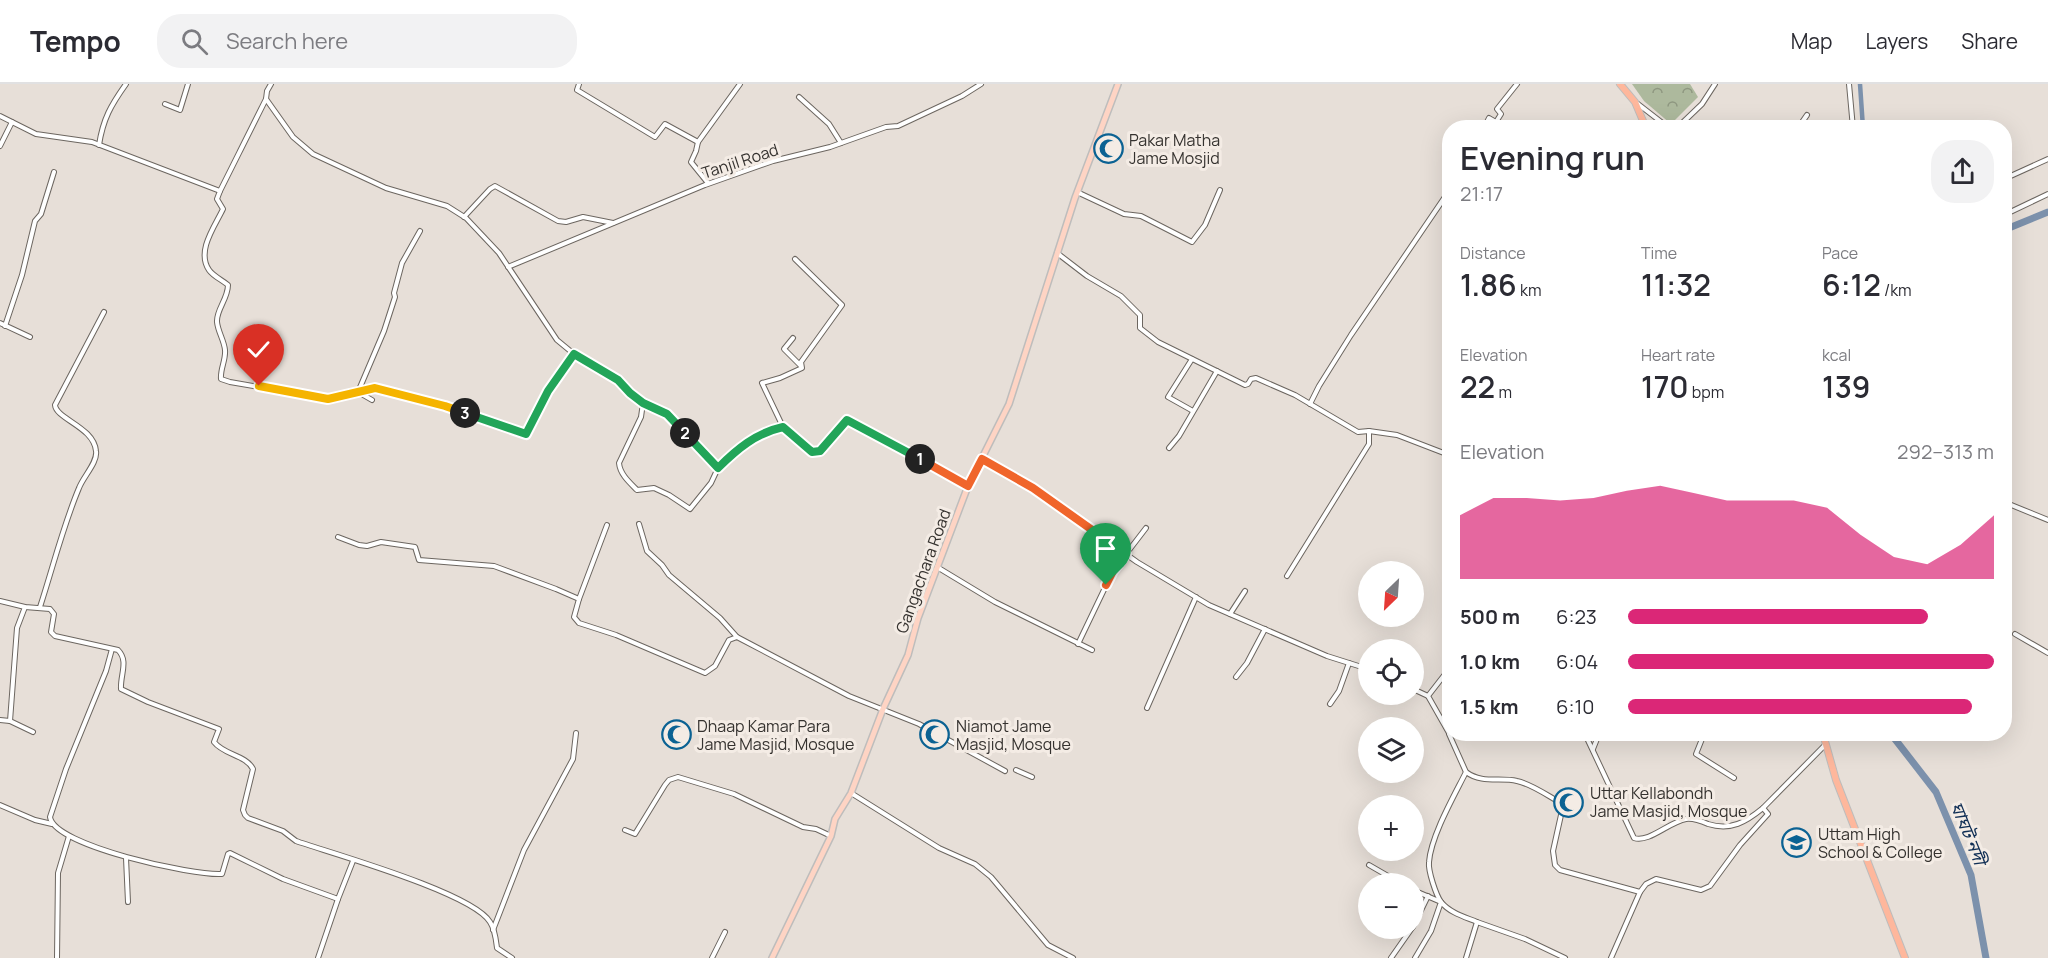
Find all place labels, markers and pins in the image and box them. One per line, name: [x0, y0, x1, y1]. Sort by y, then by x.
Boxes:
place label: Pakar Matha Jame Mosjid: [1129, 129, 1220, 169]
mosque icon: Pakar Matha Jame Mosjid: [1092, 133, 1124, 165]
pin: [233, 324, 284, 386]
pin: 3: [450, 398, 480, 428]
pin: 2: [670, 418, 700, 448]
pin: 1: [905, 444, 935, 474]
pin: [1080, 523, 1131, 585]
place label: Dhaap Kamar Para Jame Masjid, Mosque: [697, 715, 854, 755]
place label: Niamot Jame Masjid, Mosque: [956, 715, 1071, 755]
mosque icon: Dhaap Kamar Para Jame Masjid, Mosque: [660, 719, 692, 751]
mosque icon: Niamot Jame Masjid, Mosque: [919, 719, 951, 751]
place label: Uttar Kellabondh Jame Masjid, Mosque: [1590, 782, 1747, 822]
mosque icon: Uttar Kellabondh Jame Masjid, Mosque: [1553, 786, 1585, 818]
place label: Uttam High School & College: [1818, 823, 1942, 863]
school or university icon: Uttam High School & College: [1781, 827, 1813, 859]

